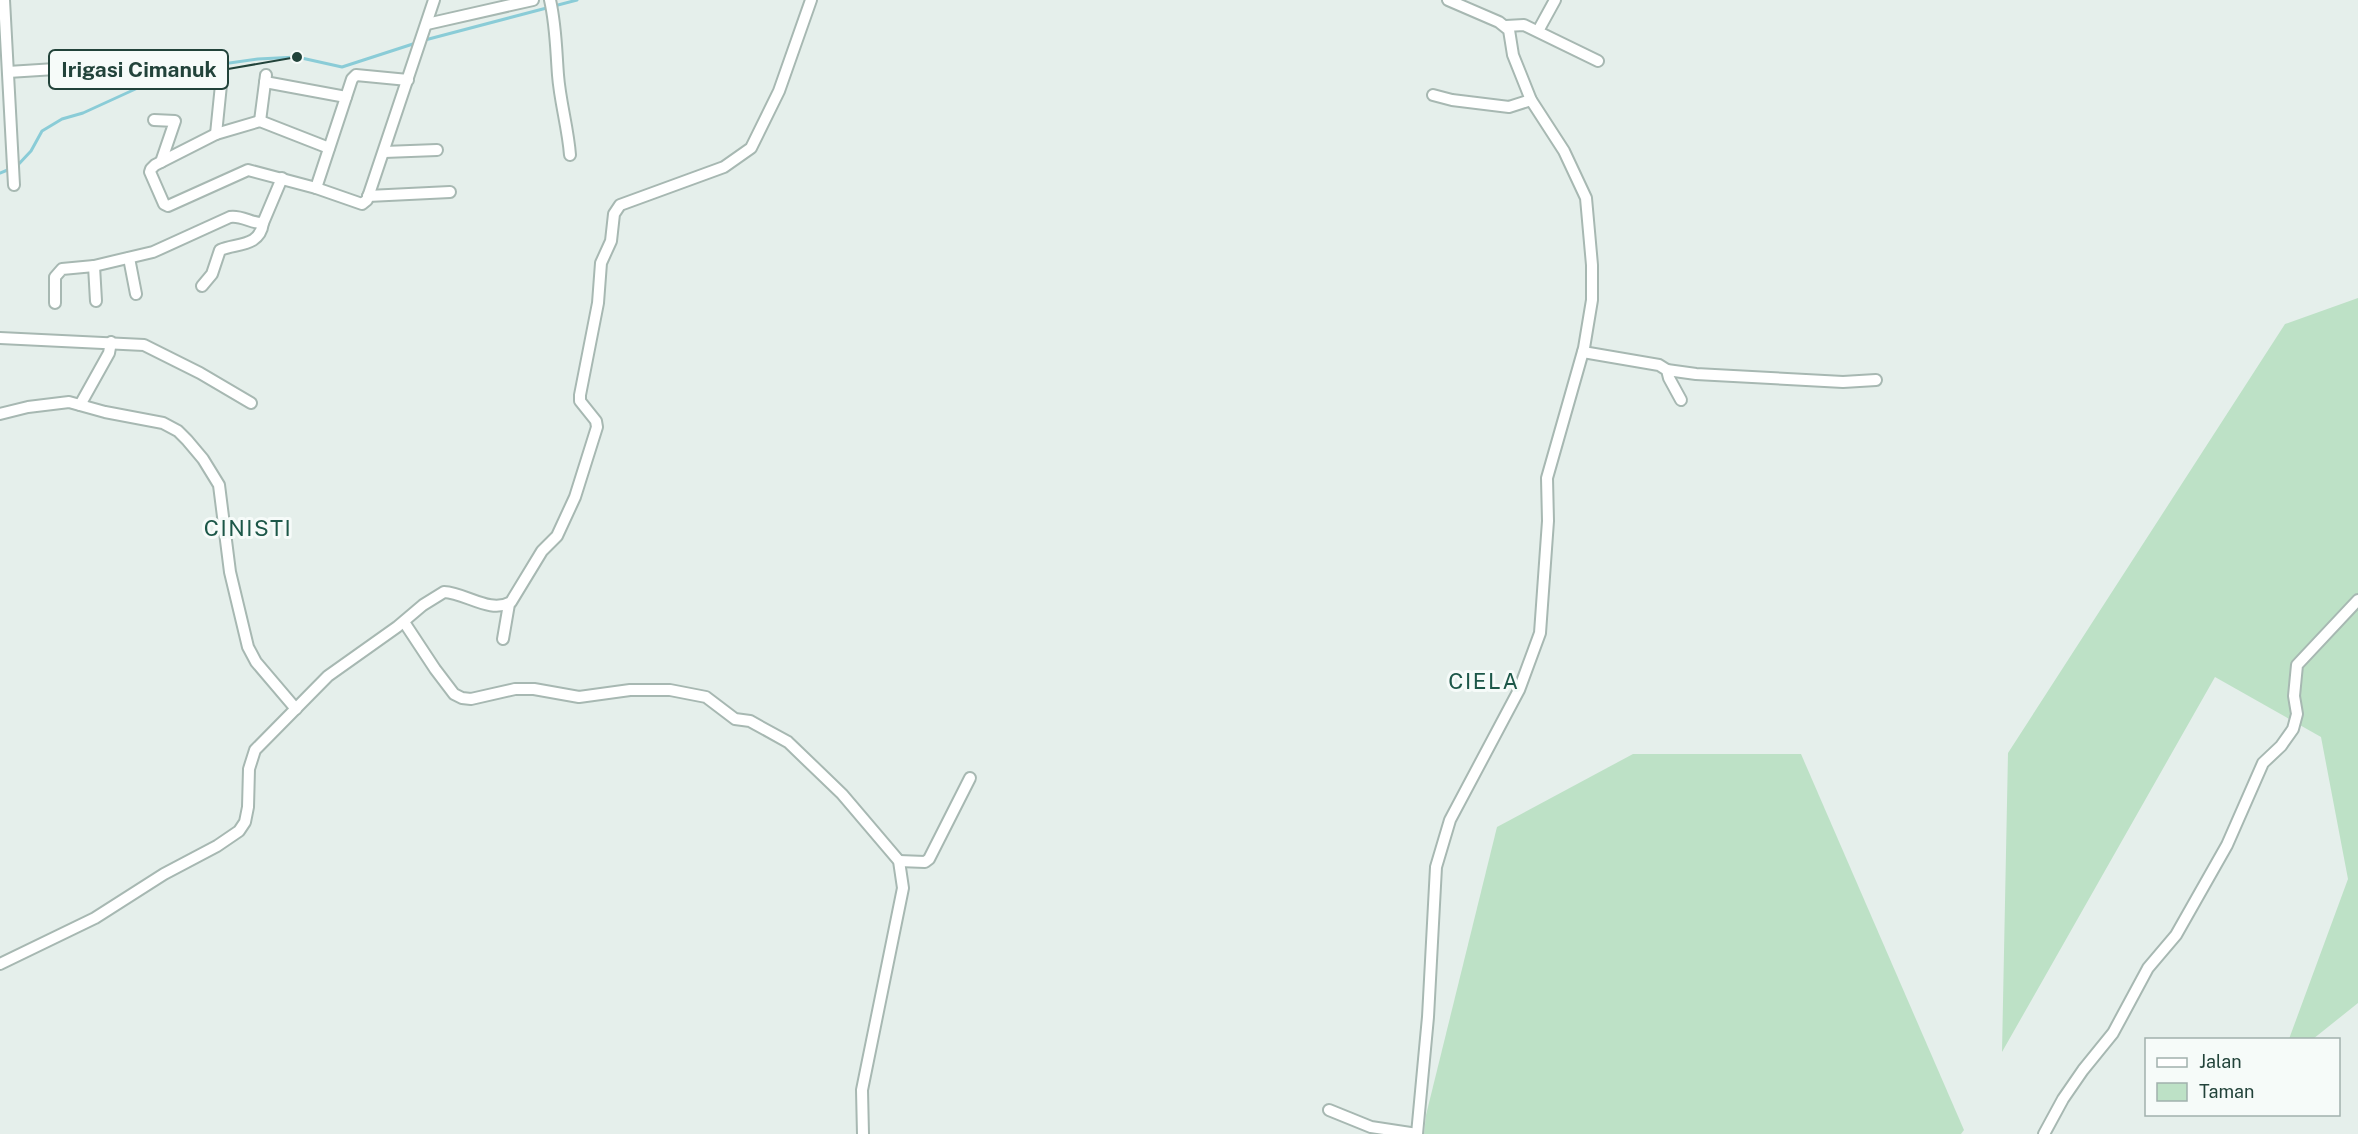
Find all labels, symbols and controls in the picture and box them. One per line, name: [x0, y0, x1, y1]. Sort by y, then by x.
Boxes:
callout: Irigasi Cimanuk: [49, 50, 228, 89]
text: Irigasi Cimanuk: [61, 57, 217, 82]
district label: CINISTI: [204, 515, 292, 541]
district label: CIELA: [1448, 668, 1520, 694]
legend: [2145, 1038, 2340, 1116]
text: Jalan: [2199, 1051, 2242, 1072]
text: Taman: [2199, 1081, 2254, 1102]

